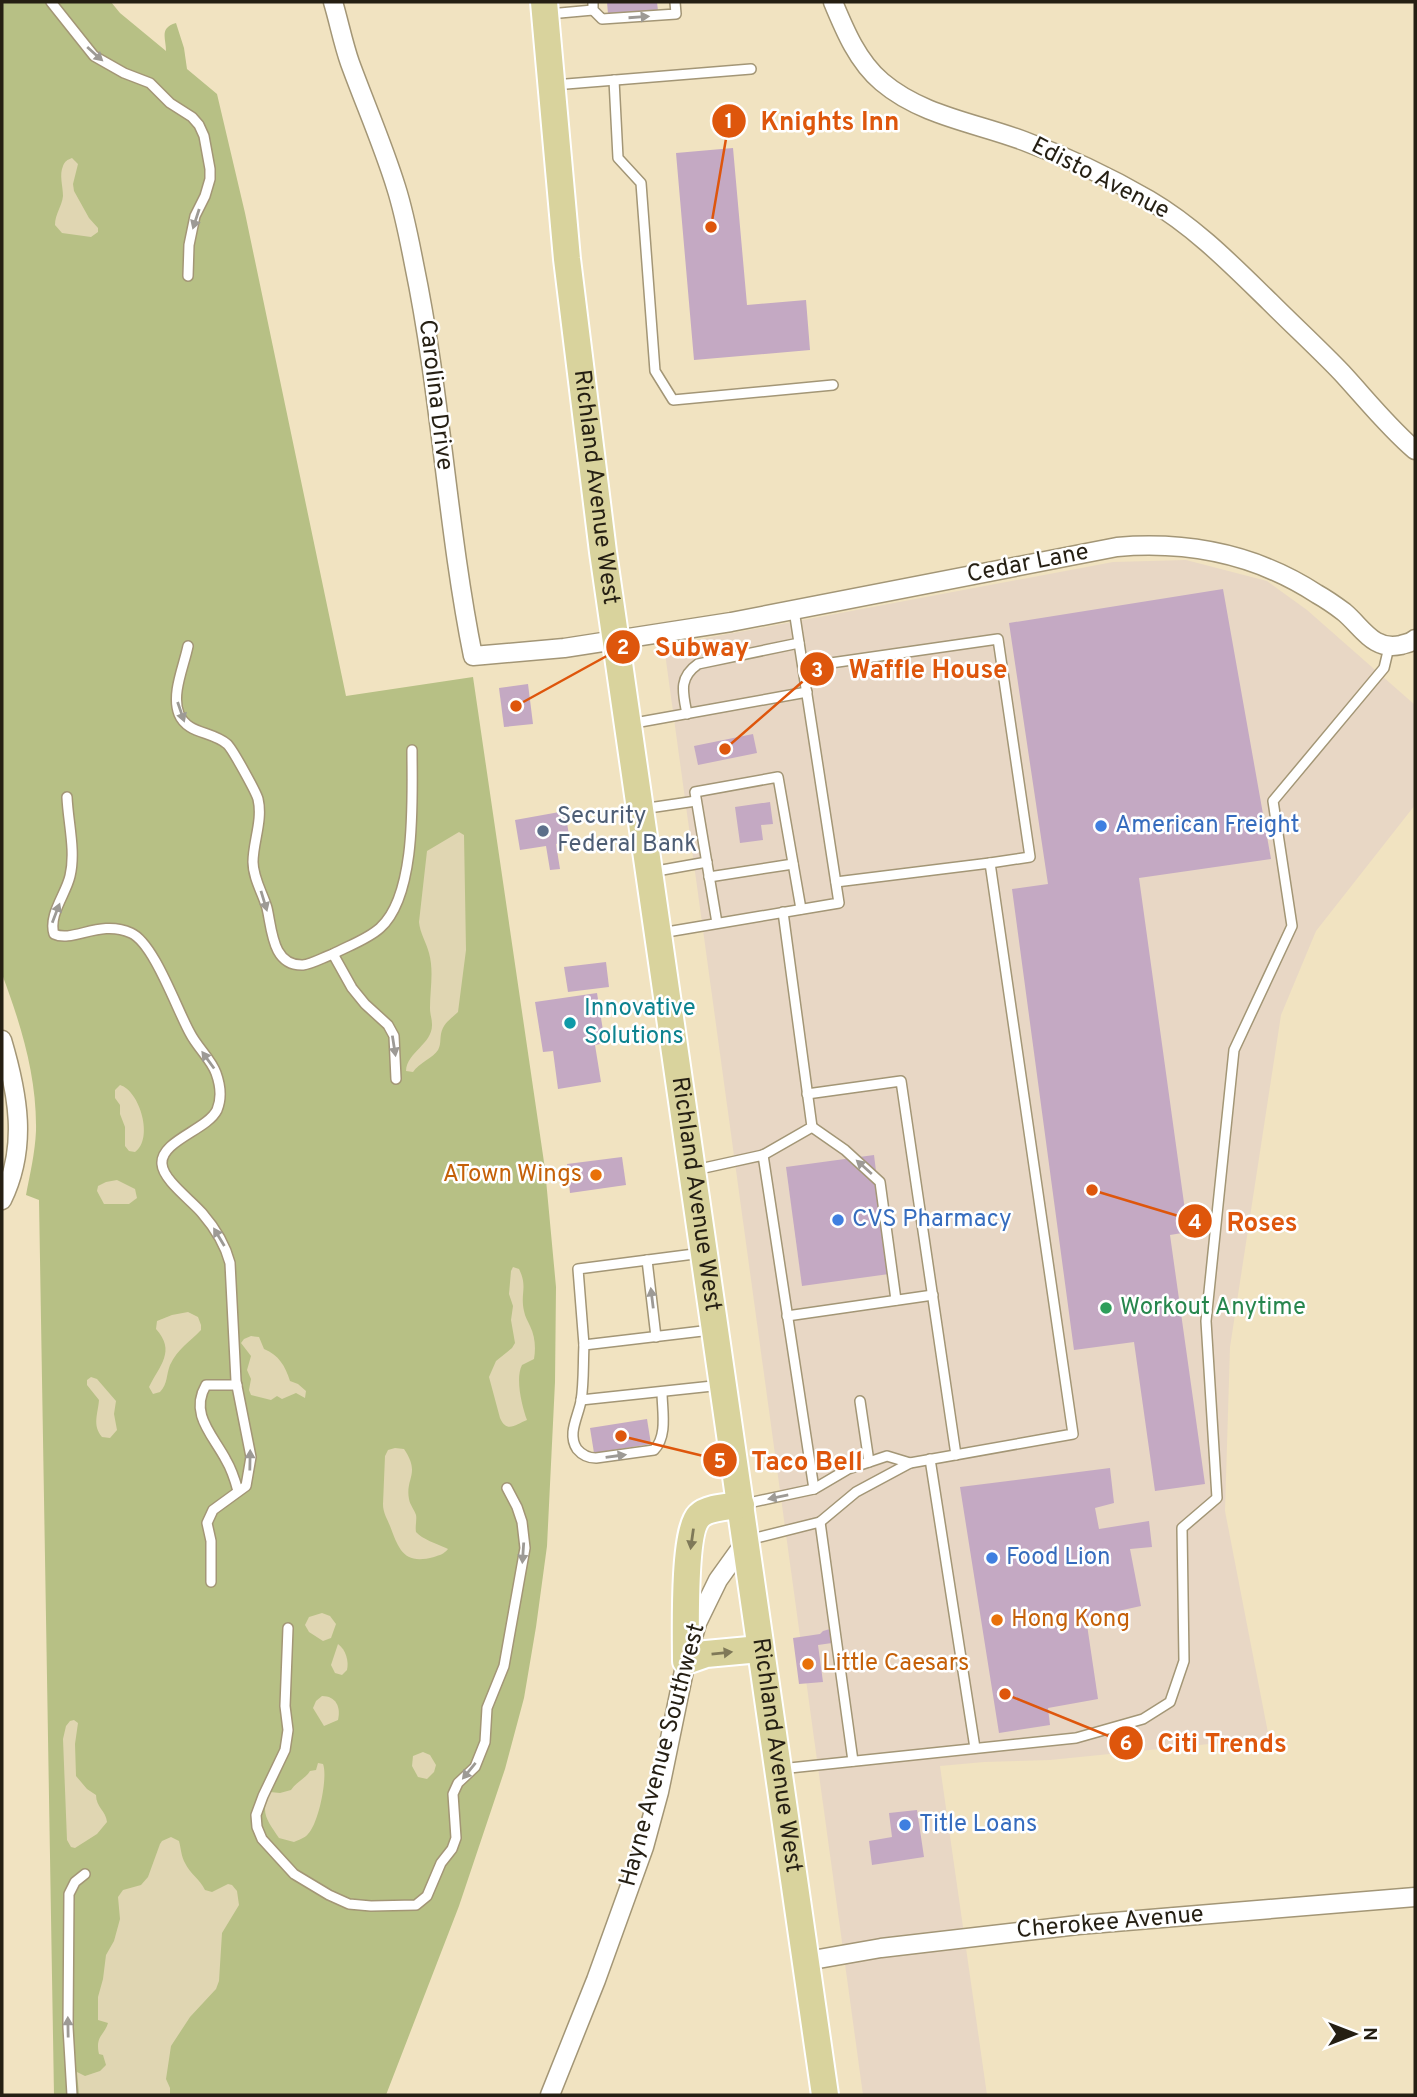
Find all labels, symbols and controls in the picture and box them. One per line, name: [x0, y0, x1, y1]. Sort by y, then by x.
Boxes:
one-way arrow: [628, 11, 650, 22]
one-way arrow: [86, 46, 104, 62]
callout: Knights Inn: [711, 97, 913, 144]
text: Knights Inn: [760, 107, 900, 140]
text: 1: [725, 109, 733, 136]
street label: Edisto Avenue: [1026, 131, 1174, 227]
one-way arrow: [190, 209, 200, 230]
street label: Carolina Drive: [411, 318, 459, 472]
street label: Richland Avenue West: [566, 368, 625, 607]
street label: Cedar Lane: [965, 537, 1091, 591]
callout: Subway: [606, 623, 763, 670]
text: Subway: [655, 633, 749, 666]
text: 2: [617, 635, 629, 662]
callout: Waffle House: [800, 646, 1022, 693]
text: Waffle House: [848, 655, 1008, 688]
text: 3: [811, 658, 823, 685]
one-way arrow: [176, 702, 187, 723]
place label: Security Federal Bank: [557, 802, 697, 860]
place label: American Freight: [1115, 811, 1299, 841]
marker: American Freight: [1093, 818, 1109, 834]
marker: Security Federal Bank: [535, 823, 551, 839]
one-way arrow: [260, 891, 270, 912]
one-way arrow: [51, 903, 62, 924]
place label: Innovative Solutions: [584, 994, 696, 1052]
marker: Innovative Solutions: [562, 1015, 578, 1031]
one-way arrow: [389, 1035, 400, 1057]
one-way arrow: [201, 1051, 215, 1069]
street label: Richland Avenue West: [664, 1075, 727, 1314]
one-way arrow: [855, 1159, 873, 1175]
place label: ATown Wings: [443, 1160, 582, 1190]
marker: ATown Wings: [588, 1167, 604, 1183]
callout: Roses: [1177, 1198, 1311, 1245]
place label: CVS Pharmacy: [852, 1205, 1012, 1235]
text: Roses: [1226, 1208, 1298, 1241]
text: 4: [1188, 1210, 1202, 1237]
marker: CVS Pharmacy: [830, 1212, 846, 1228]
one-way arrow: [212, 1228, 225, 1247]
one-way arrow: [646, 1287, 657, 1309]
place label: Workout Anytime: [1120, 1293, 1306, 1323]
marker: Workout Anytime: [1098, 1300, 1114, 1316]
callout: Taco Bell: [702, 1437, 877, 1484]
text: Taco Bell: [751, 1447, 863, 1480]
one-way arrow: [244, 1449, 255, 1471]
text: 5: [714, 1449, 726, 1476]
one-way arrow: [605, 1450, 627, 1461]
one-way arrow: [767, 1492, 789, 1503]
one-way arrow: [686, 1528, 697, 1550]
one-way arrow: [517, 1542, 528, 1564]
place label: Food Lion: [1006, 1543, 1111, 1573]
marker: Food Lion: [984, 1550, 1000, 1566]
place label: Hong Kong: [1011, 1605, 1130, 1635]
marker: Hong Kong: [989, 1612, 1005, 1628]
street label: Hayne Avenue Southwest: [613, 1620, 713, 1890]
street label: Richland Avenue West: [744, 1636, 808, 1875]
one-way arrow: [712, 1647, 734, 1658]
place label: Little Caesars: [822, 1649, 969, 1679]
marker: Little Caesars: [800, 1656, 816, 1672]
callout: Citi Trends: [1109, 1719, 1301, 1766]
text: Citi Trends: [1157, 1729, 1287, 1762]
text: 6: [1120, 1731, 1132, 1758]
one-way arrow: [462, 1761, 477, 1779]
place label: Title Loans: [919, 1810, 1037, 1840]
marker: Title Loans: [897, 1817, 913, 1833]
street label: Cherokee Avenue: [1015, 1900, 1205, 1946]
north arrow: [1319, 1999, 1389, 2069]
one-way arrow: [62, 2016, 74, 2038]
text: N: [1357, 2027, 1381, 2041]

